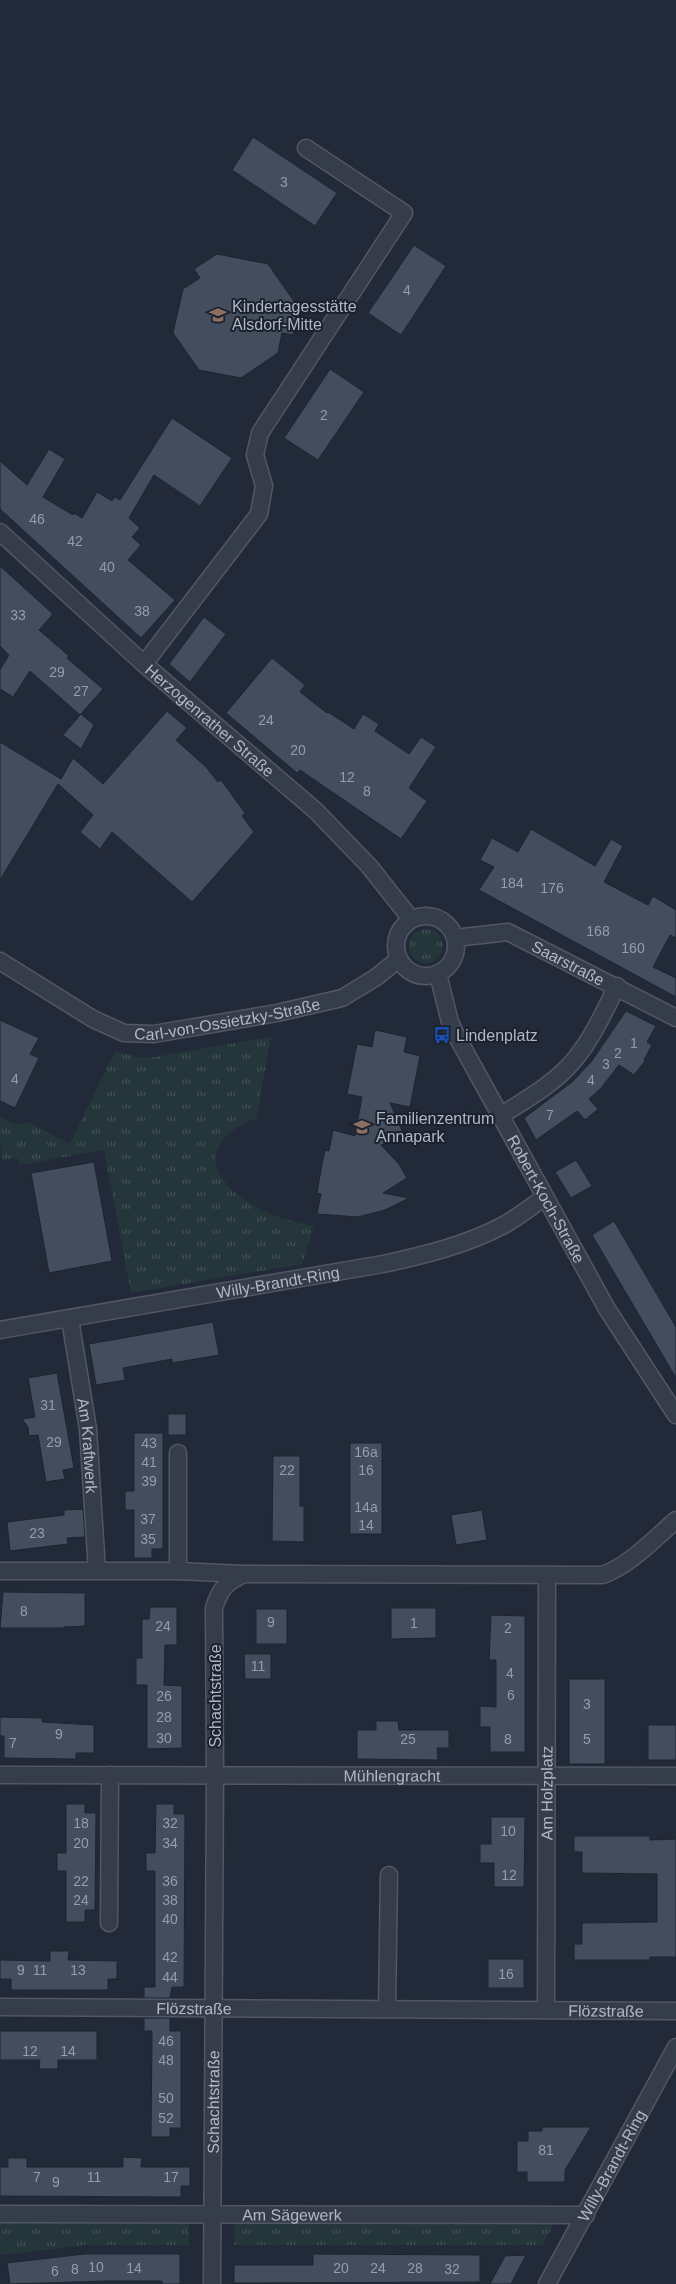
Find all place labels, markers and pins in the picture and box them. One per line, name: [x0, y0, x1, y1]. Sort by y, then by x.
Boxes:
place label: Kindertagesstätte Alsdorf-Mitte: [232, 298, 357, 333]
school or university icon: Kindertagesstätte Alsdorf-Mitte: [208, 305, 228, 325]
bus stop icon: Lindenplatz: [432, 1025, 452, 1045]
place label: Lindenplatz: [456, 1027, 538, 1044]
place label: Familienzentrum Annapark: [376, 1110, 494, 1145]
school or university icon: Familienzentrum Annapark: [352, 1117, 372, 1137]

